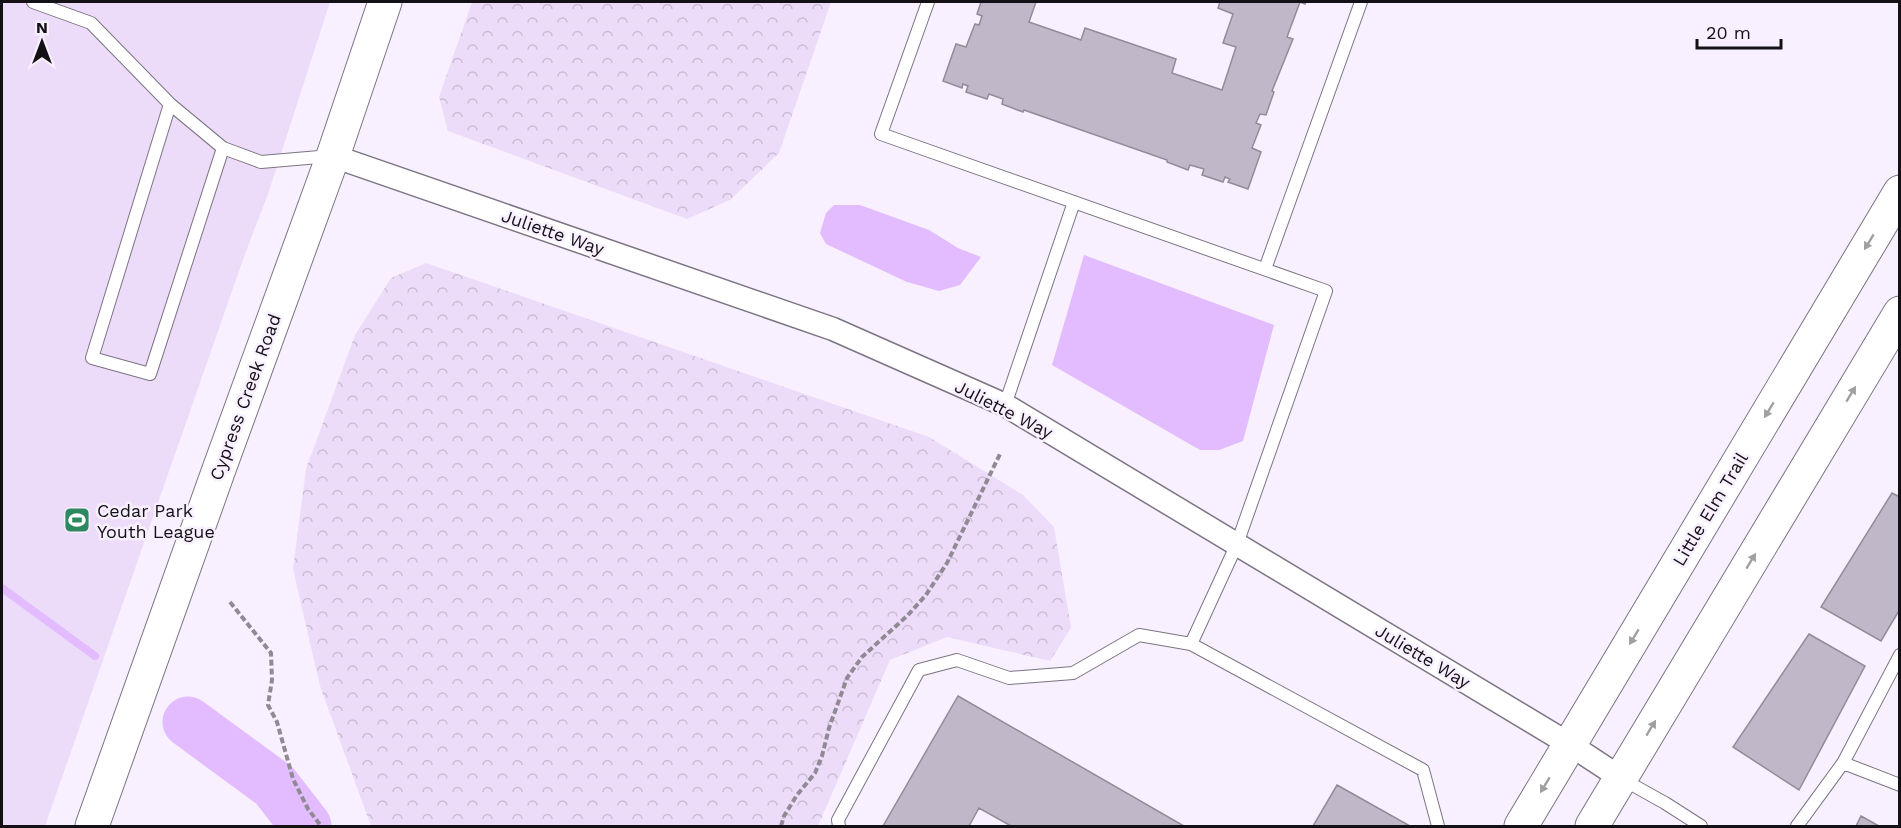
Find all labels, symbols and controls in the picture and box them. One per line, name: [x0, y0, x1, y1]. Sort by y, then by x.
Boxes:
north arrow: [12, 12, 72, 72]
scale bar: [1697, 12, 1781, 50]
text: N: [36, 18, 48, 37]
text: 20 m: [1706, 22, 1751, 43]
street label: Juliette Way: [499, 205, 608, 260]
one-way arrow: [1864, 234, 1875, 250]
street label: Cypress Creek Road: [205, 311, 285, 483]
street label: Juliette Way: [952, 375, 1057, 443]
one-way arrow: [1846, 386, 1857, 402]
one-way arrow: [1764, 402, 1775, 418]
street label: Little Elm Trail: [1668, 448, 1752, 569]
place label: Cedar Park Youth League: [97, 500, 215, 542]
sports icon: Cedar Park Youth League: [62, 505, 92, 535]
one-way arrow: [1746, 553, 1757, 569]
street label: Juliette Way: [1372, 619, 1475, 693]
one-way arrow: [1628, 629, 1639, 645]
one-way arrow: [1646, 719, 1656, 736]
one-way arrow: [1540, 777, 1550, 794]

